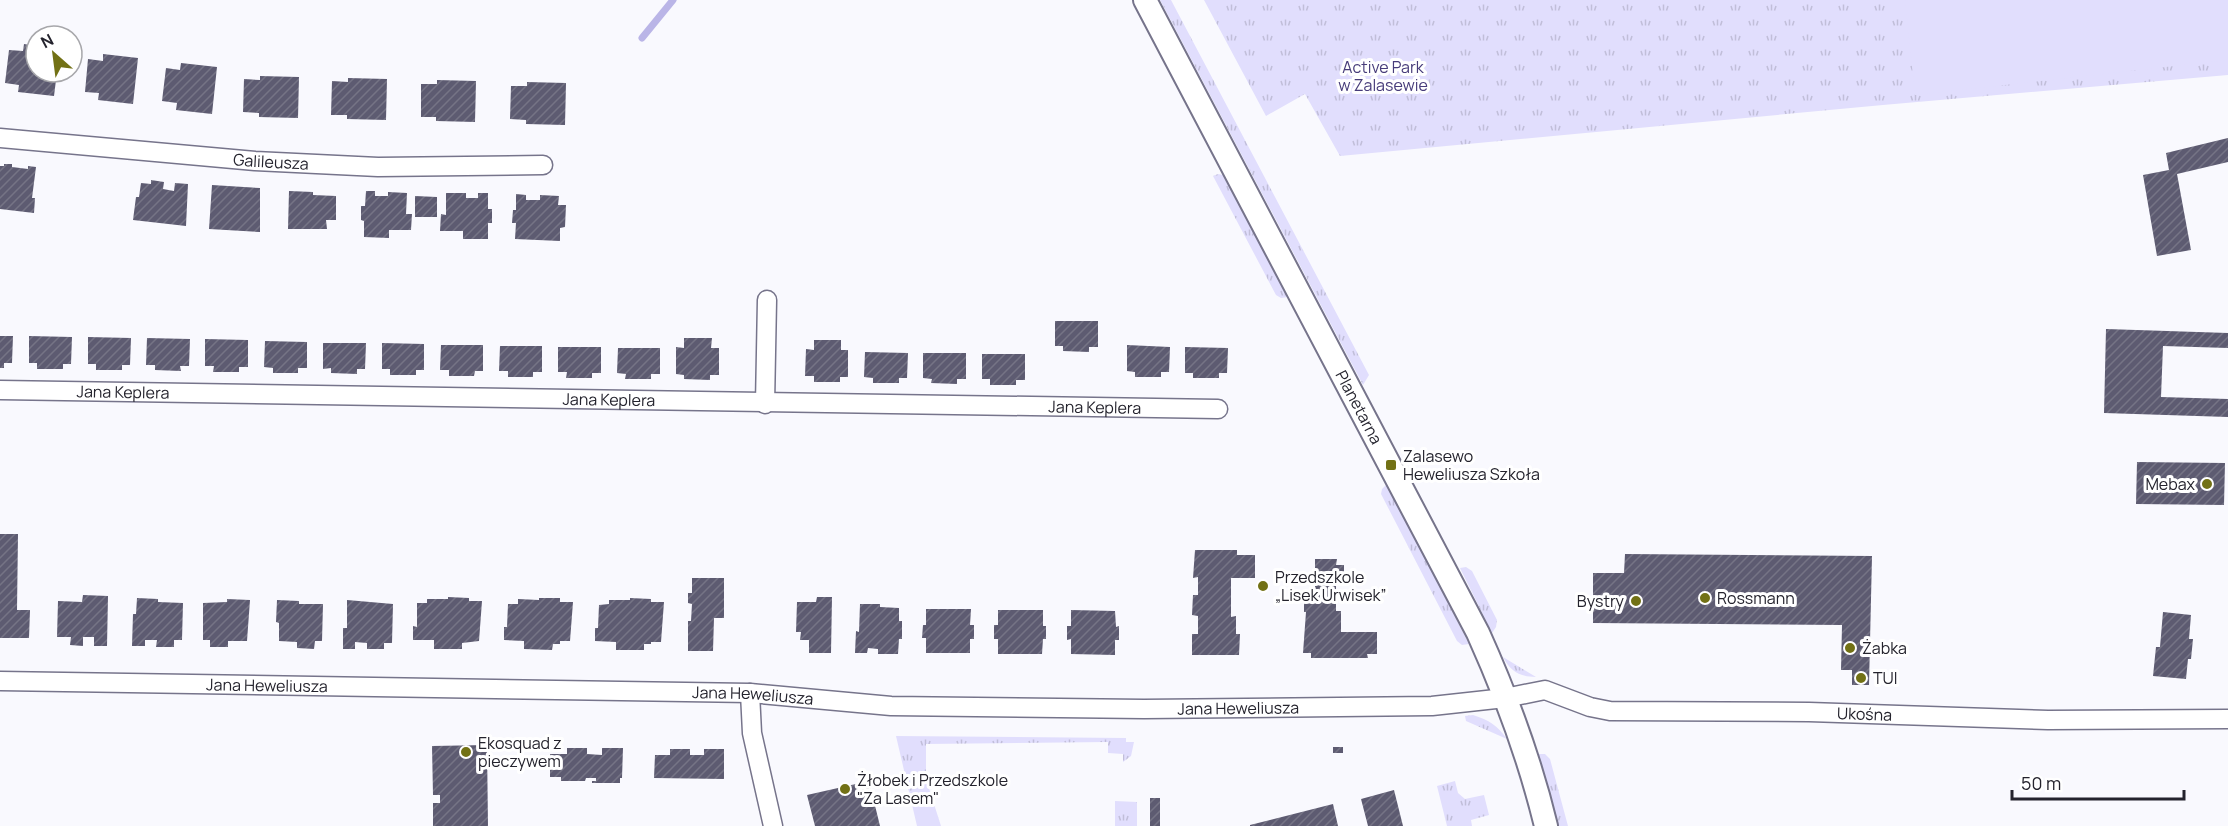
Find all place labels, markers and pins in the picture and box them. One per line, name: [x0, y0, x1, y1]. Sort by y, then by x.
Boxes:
place label: Zalasewo Heweliusza Szkoła: [1403, 445, 1540, 485]
marker: Zalasewo Heweliusza Szkoła: [1384, 458, 1398, 472]
place label: Mebax: [2145, 473, 2196, 495]
marker: Mebax: [2200, 477, 2214, 491]
place label: Przedszkole „Lisek Urwisek”: [1275, 566, 1386, 606]
marker: Przedszkole „Lisek Urwisek”: [1256, 579, 1270, 593]
place label: Rossmann: [1717, 587, 1795, 609]
place label: Bystry: [1577, 590, 1625, 612]
marker: Rossmann: [1698, 591, 1712, 605]
marker: Bystry: [1629, 594, 1643, 608]
place label: Żabka: [1862, 637, 1907, 659]
marker: Żabka: [1843, 641, 1857, 655]
place label: TUI: [1873, 667, 1898, 689]
marker: TUI: [1854, 671, 1868, 685]
place label: Ekosquad z pieczywem: [478, 732, 562, 772]
marker: Ekosquad z pieczywem: [459, 745, 473, 759]
place label: Żłobek i Przedszkole "Za Lasem": [857, 769, 1008, 809]
marker: Żłobek i Przedszkole "Za Lasem": [838, 782, 852, 796]

